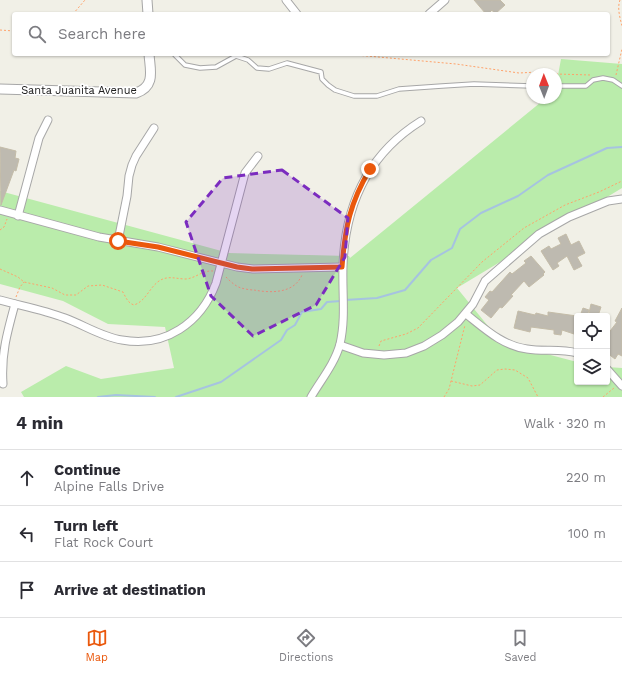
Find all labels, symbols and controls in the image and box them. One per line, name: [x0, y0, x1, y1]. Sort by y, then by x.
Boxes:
search box: [12, 12, 610, 56]
icon: search: [26, 23, 48, 45]
text: Search here: [58, 25, 146, 43]
north arrow: [526, 68, 562, 104]
street label: Santa Juanita Avenue: [21, 84, 137, 97]
route end: [361, 160, 379, 178]
route start: [109, 232, 127, 250]
map controls: [574, 313, 610, 385]
button: locate: [574, 313, 610, 349]
button: layers: [574, 349, 610, 385]
text: 4 min: [16, 413, 63, 433]
text: Walk · 320 m: [524, 416, 606, 431]
text: Continue: [54, 461, 121, 479]
icon: ahead: [16, 467, 38, 489]
text: 220 m: [566, 470, 606, 485]
text: Alpine Falls Drive: [54, 479, 164, 494]
text: Turn left: [54, 517, 118, 535]
icon: left: [16, 523, 38, 545]
text: 100 m: [568, 526, 606, 541]
text: Flat Rock Court: [54, 535, 153, 550]
icon: arrive: [16, 579, 38, 601]
text: Arrive at destination: [54, 581, 206, 599]
tab: Map: [86, 627, 108, 664]
tab: Directions: [279, 627, 333, 664]
tab: Saved: [504, 627, 536, 664]

